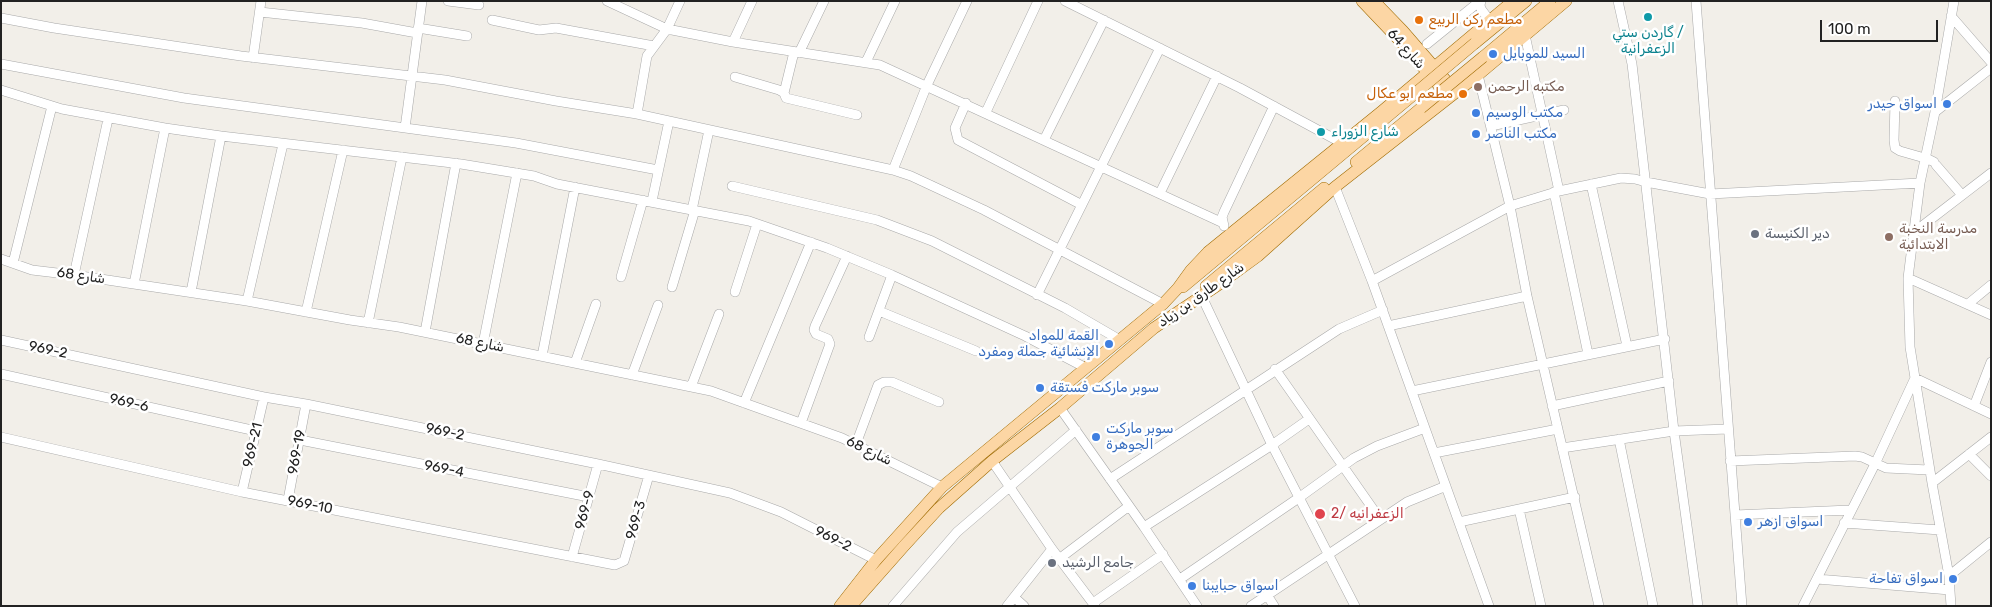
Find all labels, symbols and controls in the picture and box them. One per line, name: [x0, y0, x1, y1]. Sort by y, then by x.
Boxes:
scale bar: [1822, 10, 1940, 42]
marker: گاردن ستي / الزعفرانية: [1642, 11, 1654, 23]
place label: مطعم ركن الربيع: [1429, 12, 1522, 28]
marker: مطعم ركن الربيع: [1413, 14, 1425, 26]
text: 100 m: [1828, 20, 1870, 38]
street label: شارع 64: [1384, 25, 1428, 73]
place label: گاردن ستي / الزعفرانية: [1612, 25, 1684, 58]
place label: السيد للموبايل: [1503, 46, 1585, 62]
marker: السيد للموبايل: [1487, 48, 1499, 60]
place label: مكتبه الرحمن: [1488, 79, 1565, 95]
marker: مكتبه الرحمن: [1472, 81, 1484, 93]
place label: مطعم ابو عكال: [1367, 86, 1453, 102]
marker: مطعم ابو عكال: [1457, 88, 1469, 100]
place label: اسواق حيدر: [1868, 96, 1937, 112]
marker: اسواق حيدر: [1941, 98, 1953, 110]
place label: مكتب الوسيم: [1486, 105, 1563, 121]
marker: مكتب الوسيم: [1470, 107, 1482, 119]
place label: شارع الزوراء: [1331, 124, 1399, 140]
marker: شارع الزوراء: [1315, 126, 1327, 138]
place label: مكتب الناصر: [1486, 126, 1557, 142]
marker: مكتب الناصر: [1470, 128, 1482, 140]
place label: مدرسة النخبة الابتدائية: [1899, 221, 1977, 253]
place label: دير الكنيسة: [1765, 226, 1830, 242]
marker: دير الكنيسة: [1749, 228, 1761, 240]
marker: مدرسة النخبة الابتدائية: [1883, 231, 1895, 243]
street label: شارع طارق بن زياد: [1155, 259, 1247, 331]
street label: شارع 68: [56, 264, 106, 288]
place label: القمة للمواد الإنشائية جملة ومفرد: [978, 328, 1099, 361]
street label: شارع 68: [454, 330, 506, 356]
street label: 969-2: [27, 338, 69, 362]
marker: القمة للمواد الإنشائية جملة ومفرد: [1103, 338, 1115, 350]
place label: سوبر ماركت فستقة: [1050, 380, 1159, 396]
marker: سوبر ماركت فستقة: [1034, 382, 1046, 394]
street label: 969-6: [108, 390, 150, 416]
street label: 969-2: [424, 420, 466, 444]
street label: 969-21: [240, 421, 266, 469]
place label: سوبر ماركت الجوهرة: [1106, 421, 1174, 454]
street label: 969-19: [284, 428, 310, 476]
marker: سوبر ماركت الجوهرة: [1090, 431, 1102, 443]
street label: شارع 68: [843, 433, 895, 469]
street label: 969-4: [423, 457, 465, 481]
street label: 969-9: [572, 489, 598, 531]
street label: 969-10: [286, 492, 334, 518]
street label: 969-3: [622, 499, 650, 541]
place label: الزعفرانيه /2: [1331, 506, 1404, 522]
marker: الزعفرانيه /2: [1313, 507, 1327, 521]
place label: اسواق ازهر: [1758, 514, 1823, 530]
marker: اسواق ازهر: [1742, 516, 1754, 528]
street label: 969-2: [812, 523, 854, 555]
place label: جامع الرشيد: [1062, 555, 1134, 571]
marker: جامع الرشيد: [1046, 557, 1058, 569]
place label: اسواق تفاحة: [1869, 571, 1943, 587]
marker: اسواق تفاحة: [1947, 573, 1959, 585]
place label: اسواق حبايبنا: [1202, 578, 1279, 594]
marker: اسواق حبايبنا: [1186, 580, 1198, 592]

